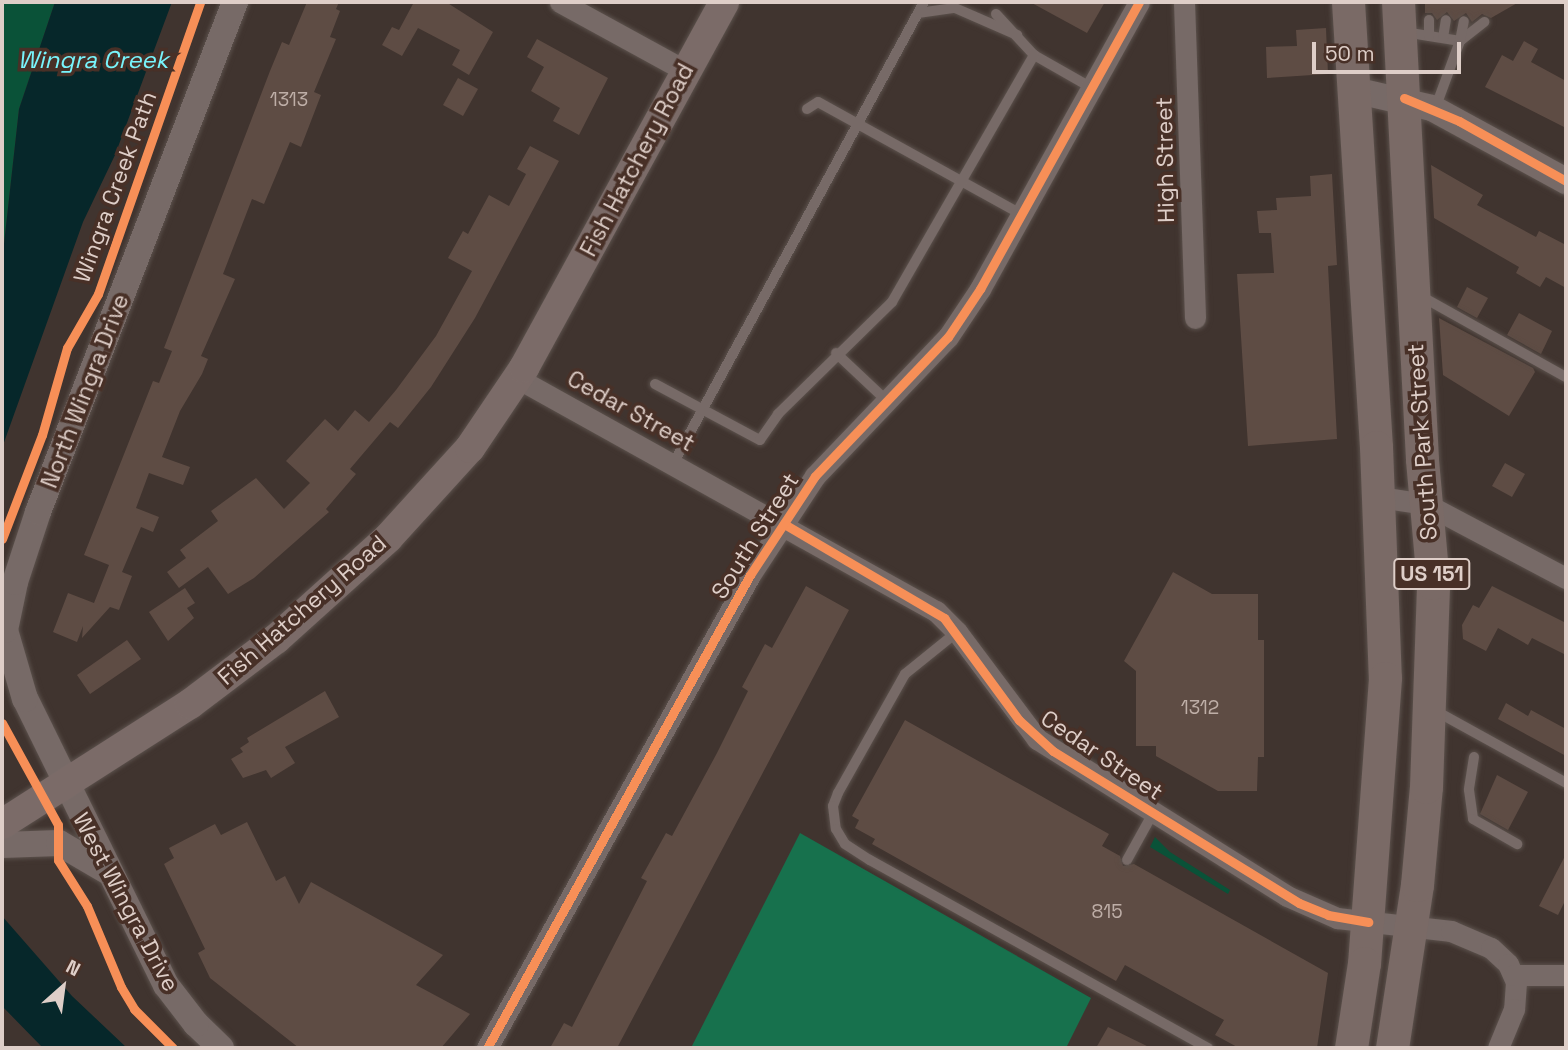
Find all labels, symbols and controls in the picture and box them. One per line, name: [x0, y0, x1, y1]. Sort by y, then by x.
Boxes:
scale bar: [1316, 28, 1465, 72]
text: 50 m: [1325, 40, 1375, 67]
water label: Wingra Creek: [18, 46, 168, 74]
street label: Fish Hatchery Road: [574, 59, 700, 261]
street label: Wingra Creek Path: [68, 88, 162, 286]
house number: 1313: [270, 89, 308, 111]
street label: High Street: [1150, 97, 1180, 223]
street label: North Wingra Drive: [35, 290, 135, 492]
street label: South Park Street: [1401, 343, 1443, 541]
street label: Cedar Street: [563, 365, 699, 457]
street label: South Street: [705, 468, 805, 604]
street label: Fish Hatchery Road: [212, 529, 392, 691]
road number: US 151: [1392, 556, 1472, 592]
house number: 1312: [1181, 697, 1219, 719]
street label: Cedar Street: [1036, 704, 1168, 806]
street label: West Wingra Drive: [67, 808, 185, 996]
house number: 815: [1091, 901, 1123, 923]
north arrow: [28, 952, 98, 1022]
text: N: [62, 954, 85, 982]

